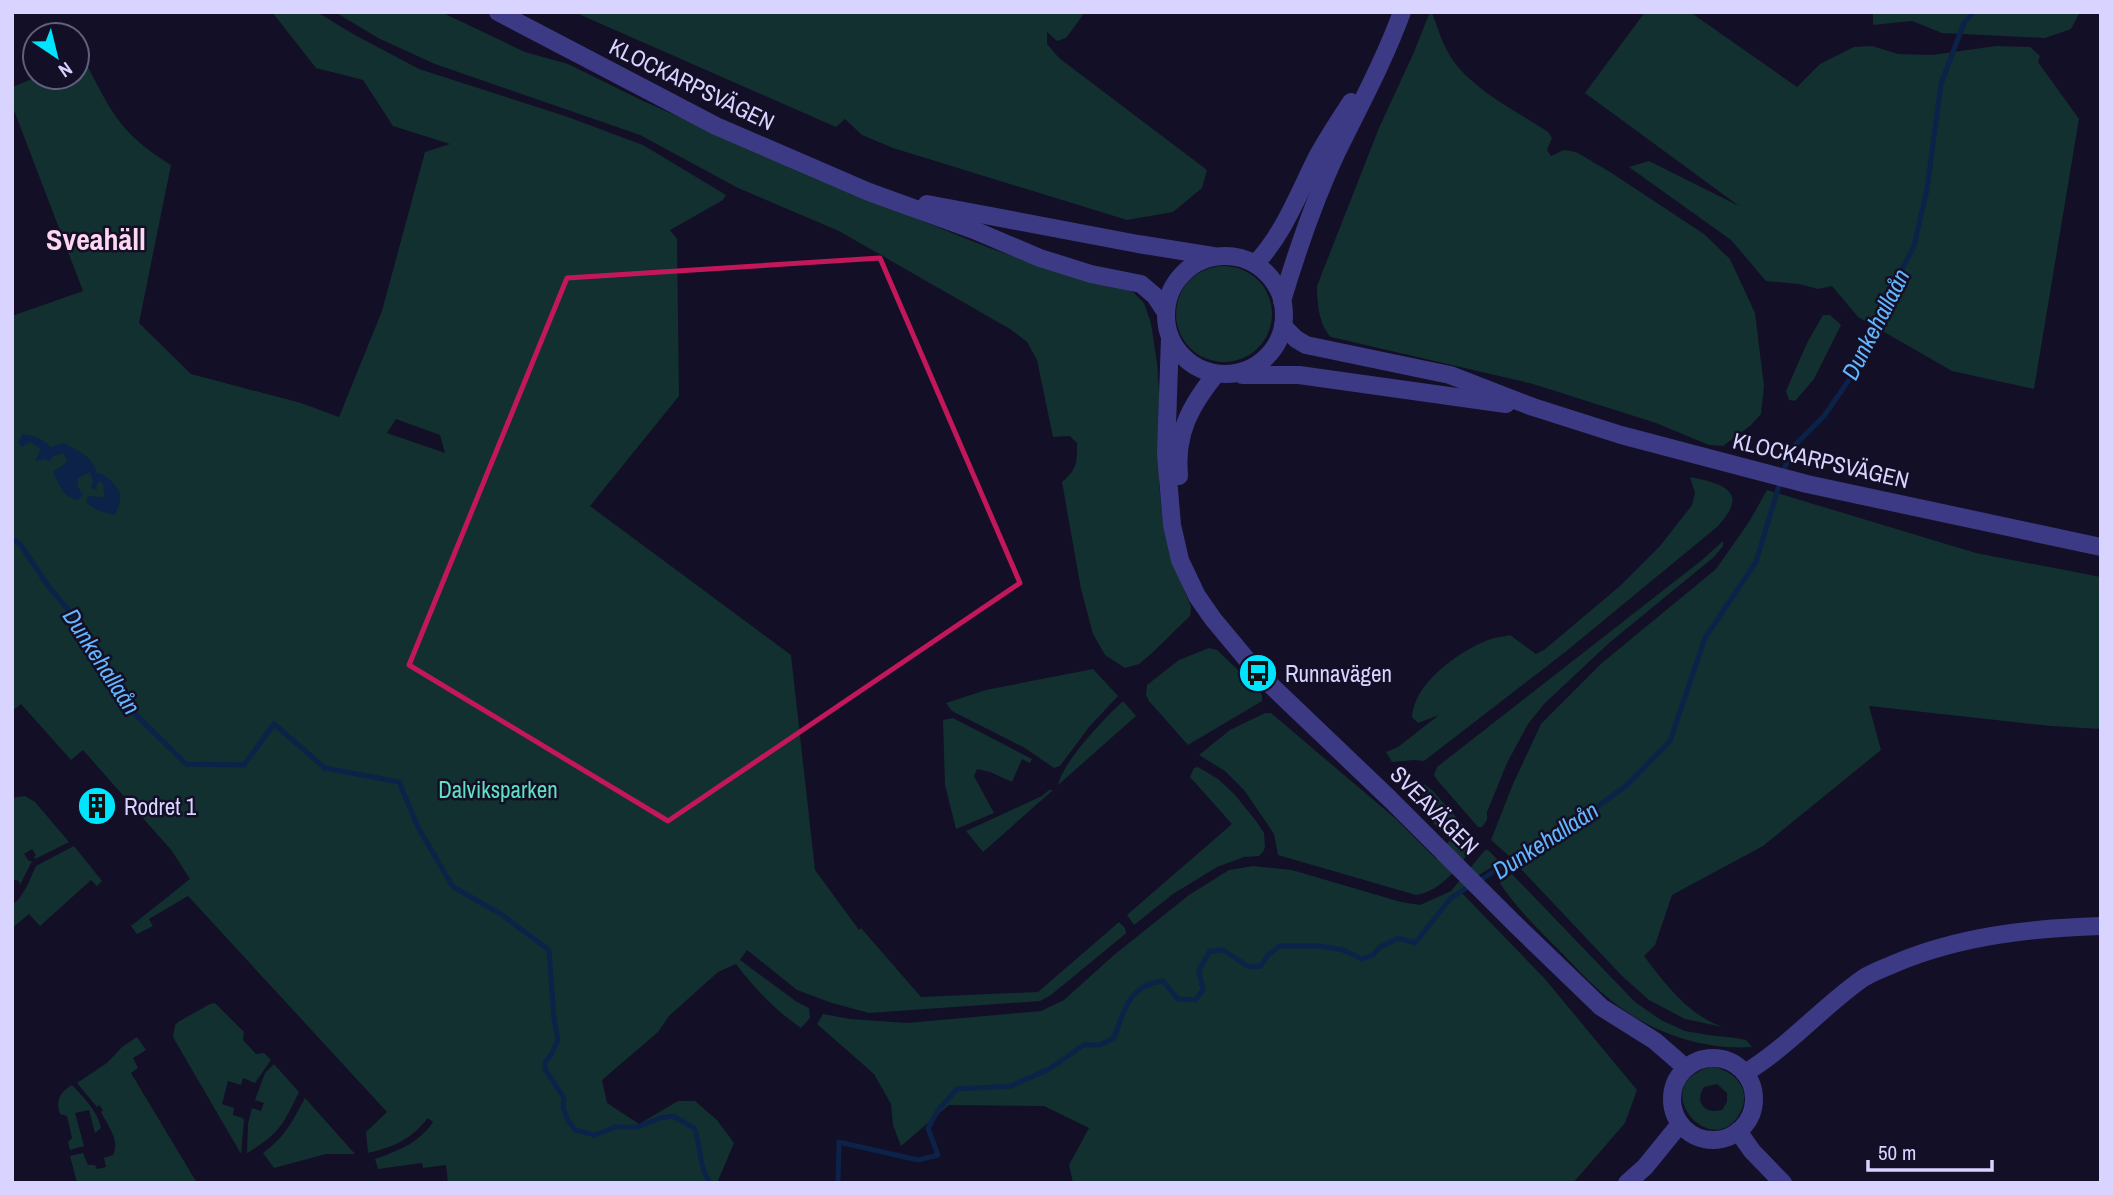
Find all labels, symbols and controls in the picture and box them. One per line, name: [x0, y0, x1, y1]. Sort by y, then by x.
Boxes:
north arrow: [21, 21, 91, 91]
street label: KLOCKARPSVÄGEN: [604, 31, 780, 137]
text: N: [54, 56, 78, 84]
district label: Sveahäll: [46, 219, 146, 259]
water label: Dunkehallaån: [1833, 263, 1917, 385]
street label: KLOCKARPSVÄGEN: [1730, 425, 1912, 495]
water label: Dunkehallaån: [56, 602, 148, 720]
bus stop icon: Runnavägen: [1237, 652, 1279, 694]
place label: Runnavägen: [1285, 658, 1392, 689]
street label: SVEAVÄGEN: [1384, 759, 1486, 861]
park label: Dalviksparken: [438, 774, 558, 805]
building icon: Rodret 1: [76, 785, 118, 827]
place label: Rodret 1: [124, 791, 197, 822]
water label: Dunkehallaån: [1486, 794, 1604, 886]
scale bar: [1868, 1128, 1992, 1172]
text: 50 m: [1878, 1138, 1916, 1167]

